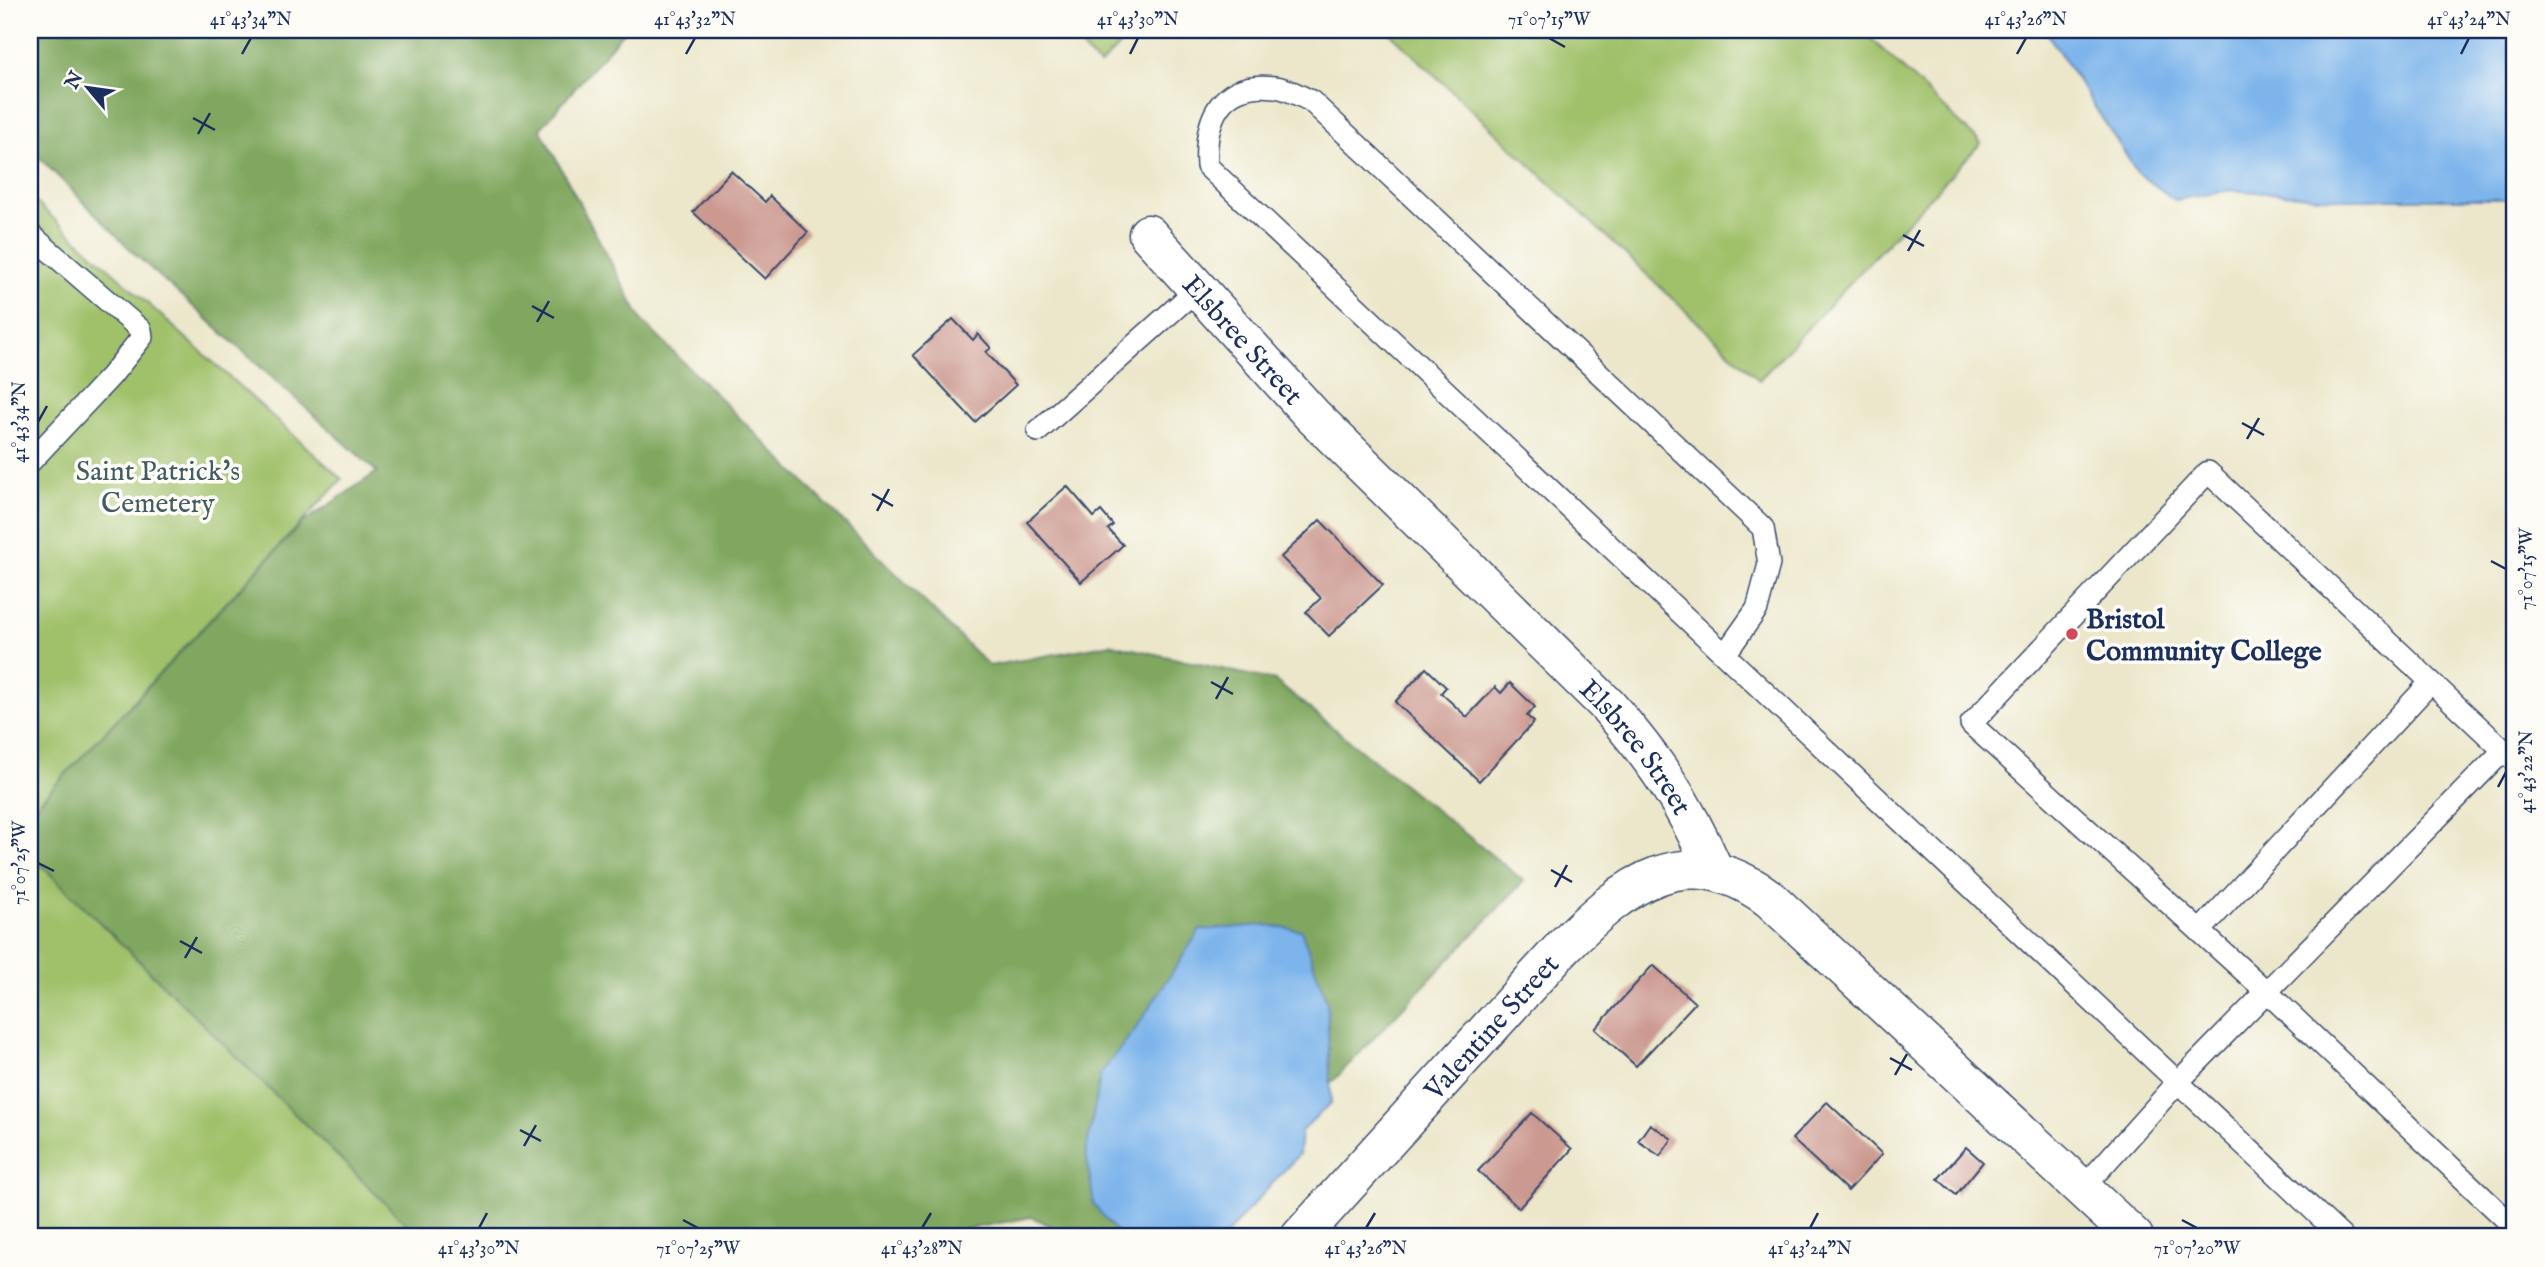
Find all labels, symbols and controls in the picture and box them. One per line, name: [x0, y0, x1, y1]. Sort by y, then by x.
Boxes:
text: 41°43'34"N: [210, 9, 292, 32]
text: 41°43'32"N: [654, 9, 736, 32]
text: 41°43'30"N: [1097, 9, 1179, 32]
text: 71°07'15"W: [1508, 9, 1591, 32]
text: 41°43'26"N: [1985, 9, 2068, 32]
text: 41°43'24"N: [2427, 9, 2511, 32]
north arrow: [52, 52, 122, 122]
text: N: [60, 67, 90, 95]
street label: Elsbree Street: [1174, 269, 1310, 414]
text: 41°43'34"N: [9, 381, 32, 463]
park label: Saint Patrick's Cemetery: [76, 455, 240, 522]
text: 71°07'15"W: [2516, 527, 2539, 610]
place label: Bristol Community College: [2086, 603, 2322, 670]
marker: Bristol Community College: [2064, 626, 2080, 642]
street label: Elsbree Street: [1571, 673, 1698, 822]
text: 41°43'22"N: [2516, 730, 2539, 814]
text: 71°07'25"W: [9, 820, 32, 905]
street label: Valentine Street: [1417, 948, 1568, 1109]
text: 41°43'30"N: [438, 1238, 520, 1261]
text: 71°07'25"W: [656, 1238, 741, 1261]
text: 41°43'28"N: [881, 1238, 963, 1261]
text: 41°43'26"N: [1325, 1238, 1408, 1261]
text: 41°43'24"N: [1768, 1238, 1852, 1261]
text: 71°07'20"W: [2154, 1238, 2241, 1261]

